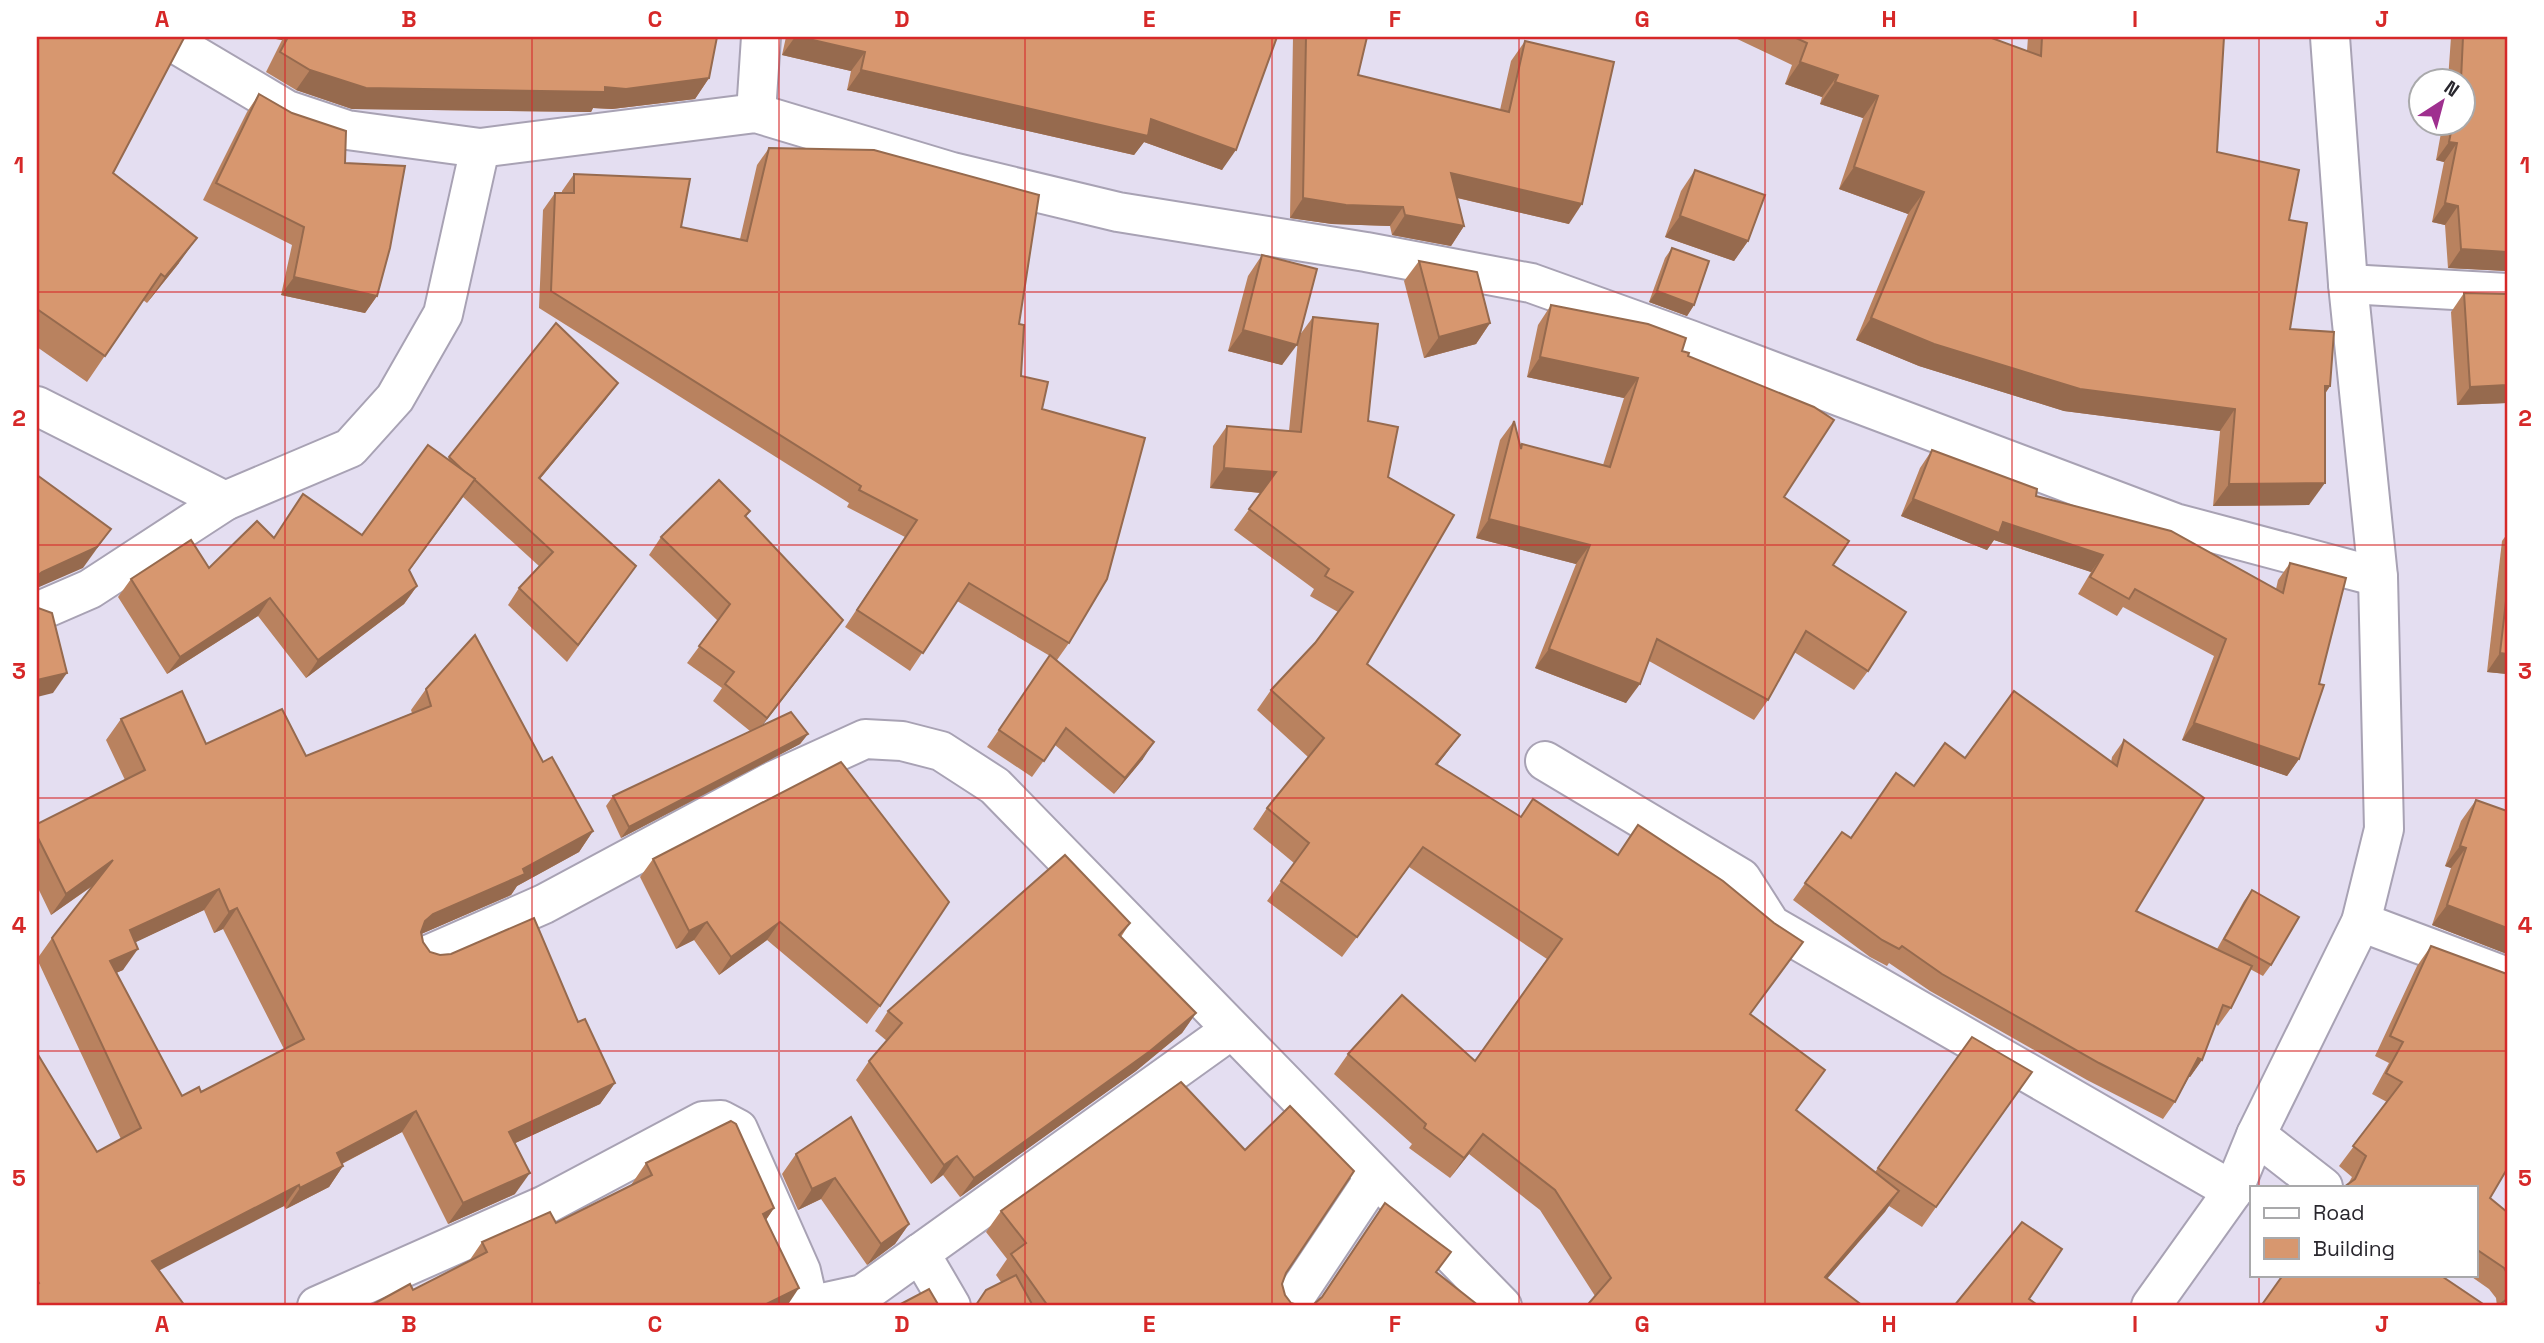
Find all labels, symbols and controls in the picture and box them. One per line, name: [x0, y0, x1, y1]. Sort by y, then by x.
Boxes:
text: A: [155, 4, 170, 34]
text: B: [401, 4, 417, 34]
text: C: [648, 4, 662, 34]
text: D: [894, 4, 910, 34]
text: E: [1143, 4, 1155, 34]
text: F: [1389, 4, 1401, 34]
text: G: [1634, 4, 1650, 34]
text: H: [1881, 4, 1897, 34]
text: I: [2132, 4, 2138, 34]
text: J: [2375, 4, 2389, 34]
north arrow: [2408, 66, 2478, 136]
text: N: [2439, 75, 2464, 103]
text: 1: [14, 150, 24, 180]
text: 1: [2520, 150, 2530, 180]
text: 2: [12, 403, 26, 433]
text: 2: [2518, 403, 2532, 433]
text: 3: [12, 656, 26, 686]
text: 3: [2518, 656, 2532, 686]
text: 4: [12, 910, 27, 940]
text: 4: [2518, 910, 2533, 940]
text: 5: [12, 1163, 26, 1193]
text: 5: [2518, 1163, 2532, 1193]
legend: [2250, 1186, 2478, 1276]
text: Road: [2313, 1199, 2365, 1226]
text: Building: [2313, 1235, 2395, 1262]
text: A: [155, 1309, 170, 1339]
text: B: [401, 1309, 417, 1339]
text: C: [648, 1309, 662, 1339]
text: D: [894, 1309, 910, 1339]
text: E: [1143, 1309, 1155, 1339]
text: F: [1389, 1309, 1401, 1339]
text: G: [1634, 1309, 1650, 1339]
text: H: [1881, 1309, 1897, 1339]
text: I: [2132, 1309, 2138, 1339]
text: J: [2375, 1309, 2389, 1339]

